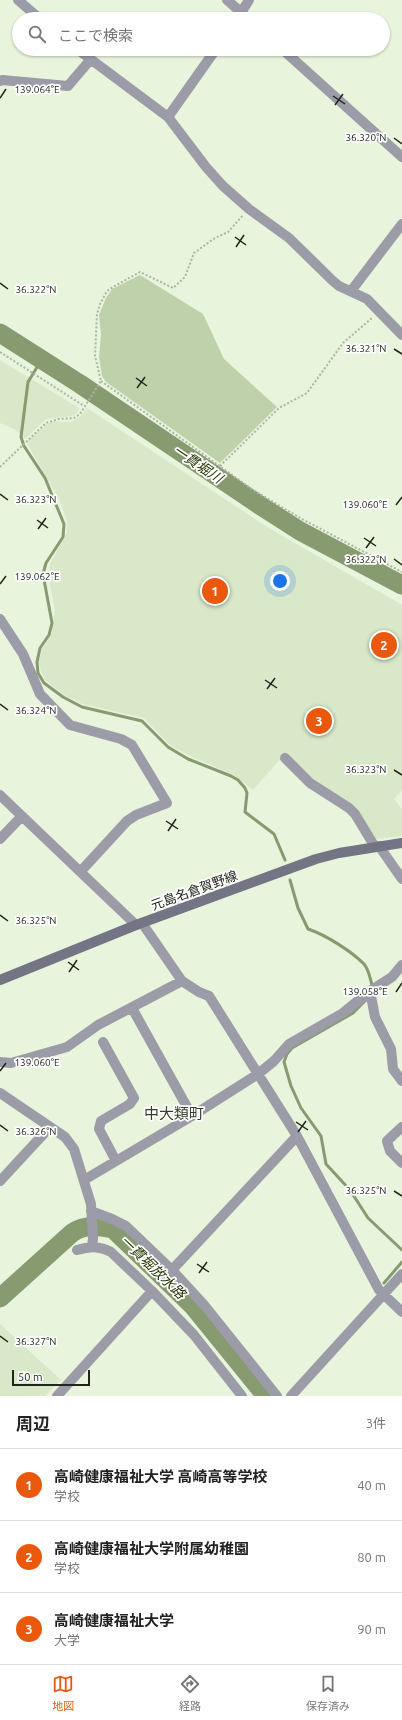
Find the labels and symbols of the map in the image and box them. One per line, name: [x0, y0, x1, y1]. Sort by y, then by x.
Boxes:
text: 139.064°E: [14, 84, 60, 95]
text: 36.320°N: [345, 132, 387, 143]
text: 36.322°N: [15, 284, 57, 295]
text: 36.321°N: [345, 343, 387, 354]
water label: 一貫堀川: [170, 442, 227, 487]
text: 36.323°N: [15, 494, 57, 505]
text: 139.060°E: [342, 499, 388, 510]
text: 36.322°N: [345, 554, 387, 565]
text: 139.062°E: [14, 571, 60, 582]
your location: [270, 571, 290, 591]
pin: 1: [202, 576, 228, 606]
pin: 2: [371, 630, 397, 660]
text: 36.324°N: [15, 705, 57, 716]
pin: 3: [306, 706, 332, 736]
text: 36.323°N: [345, 764, 387, 775]
street label: 元島名倉賀野線: [149, 868, 239, 912]
text: 36.325°N: [15, 915, 57, 926]
text: 139.058°E: [342, 986, 388, 997]
text: 139.060°E: [14, 1057, 60, 1068]
district label: 中大類町: [144, 1105, 204, 1122]
text: 36.326°N: [15, 1126, 57, 1137]
text: 36.325°N: [345, 1185, 387, 1196]
water label: 一貫堀放水路: [117, 1232, 189, 1303]
text: 36.327°N: [15, 1336, 57, 1347]
scale bar: [12, 1368, 90, 1387]

